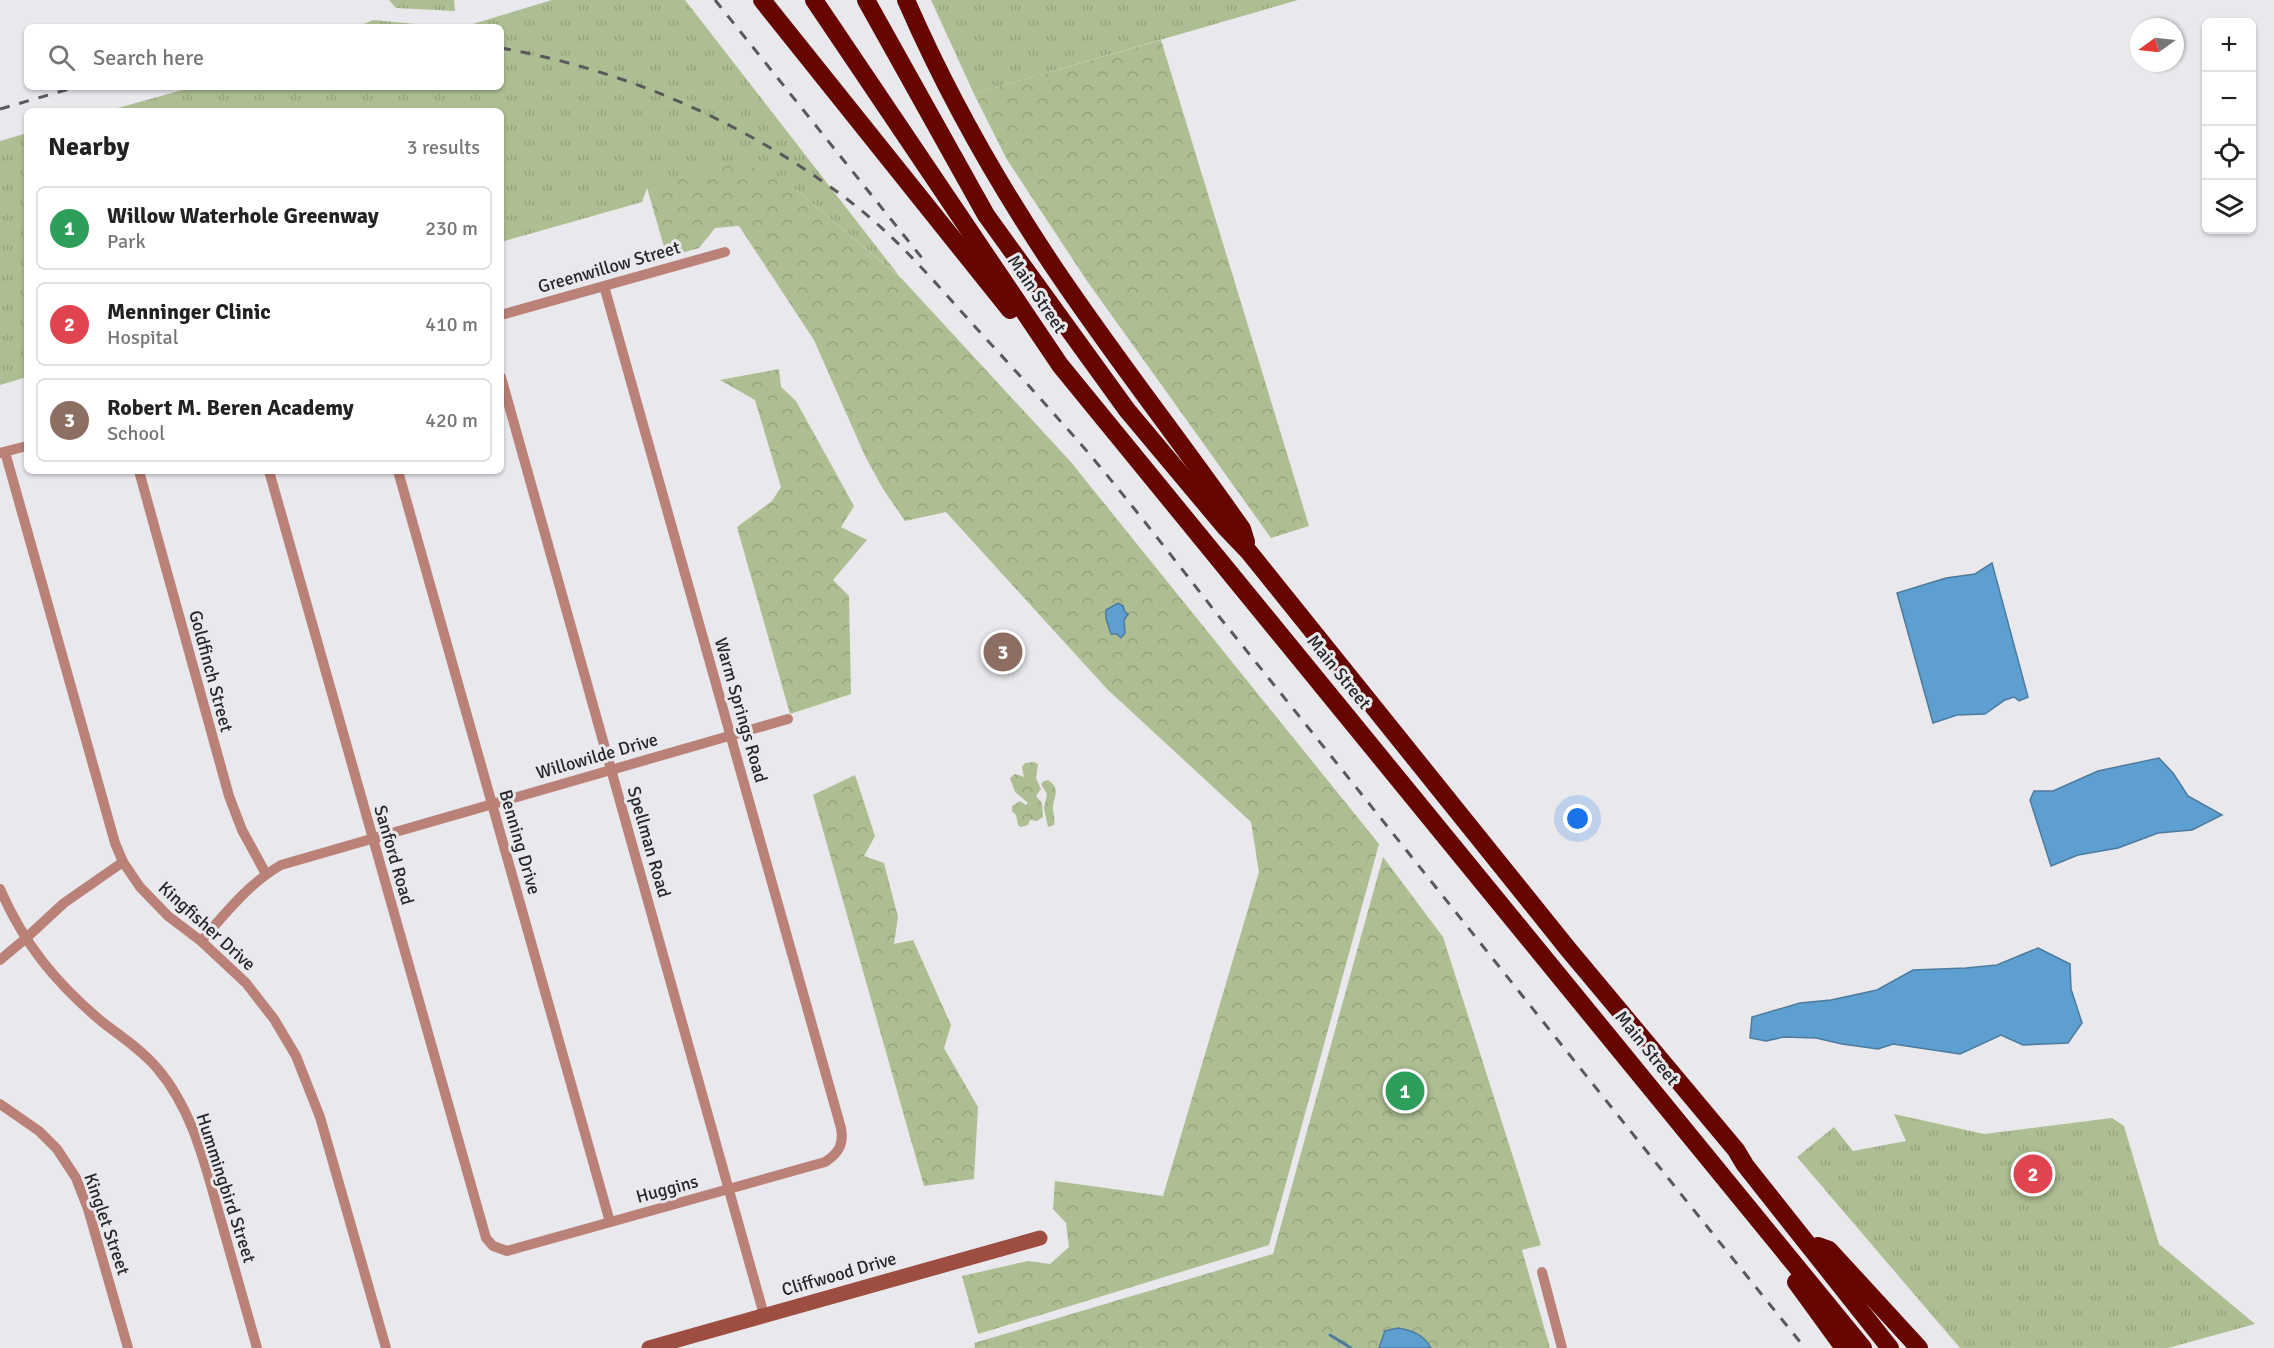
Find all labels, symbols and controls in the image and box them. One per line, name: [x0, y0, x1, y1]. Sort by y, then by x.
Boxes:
north arrow: [2130, 18, 2184, 72]
map controls: [2202, 18, 2256, 234]
button: +: [2202, 18, 2256, 72]
search box: [24, 24, 504, 90]
icon: search: [45, 41, 78, 74]
text: Search here: [93, 44, 204, 71]
button: −: [2202, 72, 2256, 126]
button: locate: [2202, 126, 2256, 180]
text: Nearby: [48, 131, 129, 163]
text: 3 results: [407, 135, 480, 160]
button: layers: [2202, 180, 2256, 234]
text: Willow Waterhole Greenway: [107, 202, 379, 229]
text: 1: [64, 216, 75, 241]
text: 230 m: [425, 216, 478, 241]
text: Park: [107, 229, 145, 254]
street label: Greenwillow Street: [535, 236, 683, 298]
street label: Main Street: [1003, 251, 1071, 337]
text: Menninger Clinic: [107, 298, 271, 325]
text: 2: [64, 312, 75, 337]
text: 410 m: [425, 312, 478, 337]
text: Hospital: [107, 325, 179, 350]
text: Robert M. Beren Academy: [107, 394, 354, 421]
text: 3: [64, 408, 75, 433]
text: 420 m: [425, 408, 478, 433]
text: School: [107, 421, 165, 446]
street label: Goldfinch Street: [184, 608, 238, 734]
pin: 3: [984, 630, 1022, 674]
street label: Main Street: [1302, 630, 1376, 714]
street label: Warm Springs Road: [710, 635, 772, 785]
street label: Willowilde Drive: [534, 728, 660, 784]
street label: Spellman Road: [623, 784, 675, 900]
street label: Benning Drive: [495, 787, 545, 897]
street label: Sanford Road: [369, 803, 419, 907]
your location: [1563, 804, 1592, 833]
street label: Kingfisher Drive: [154, 877, 260, 975]
street label: Main Street: [1610, 1006, 1684, 1090]
pin: 1: [1386, 1068, 1424, 1114]
street label: Hummingbird Street: [191, 1110, 261, 1266]
pin: 2: [2014, 1152, 2052, 1196]
street label: Kinglet Street: [79, 1170, 135, 1278]
street label: Huggins: [633, 1170, 701, 1208]
street label: Cliffwood Drive: [779, 1247, 899, 1301]

